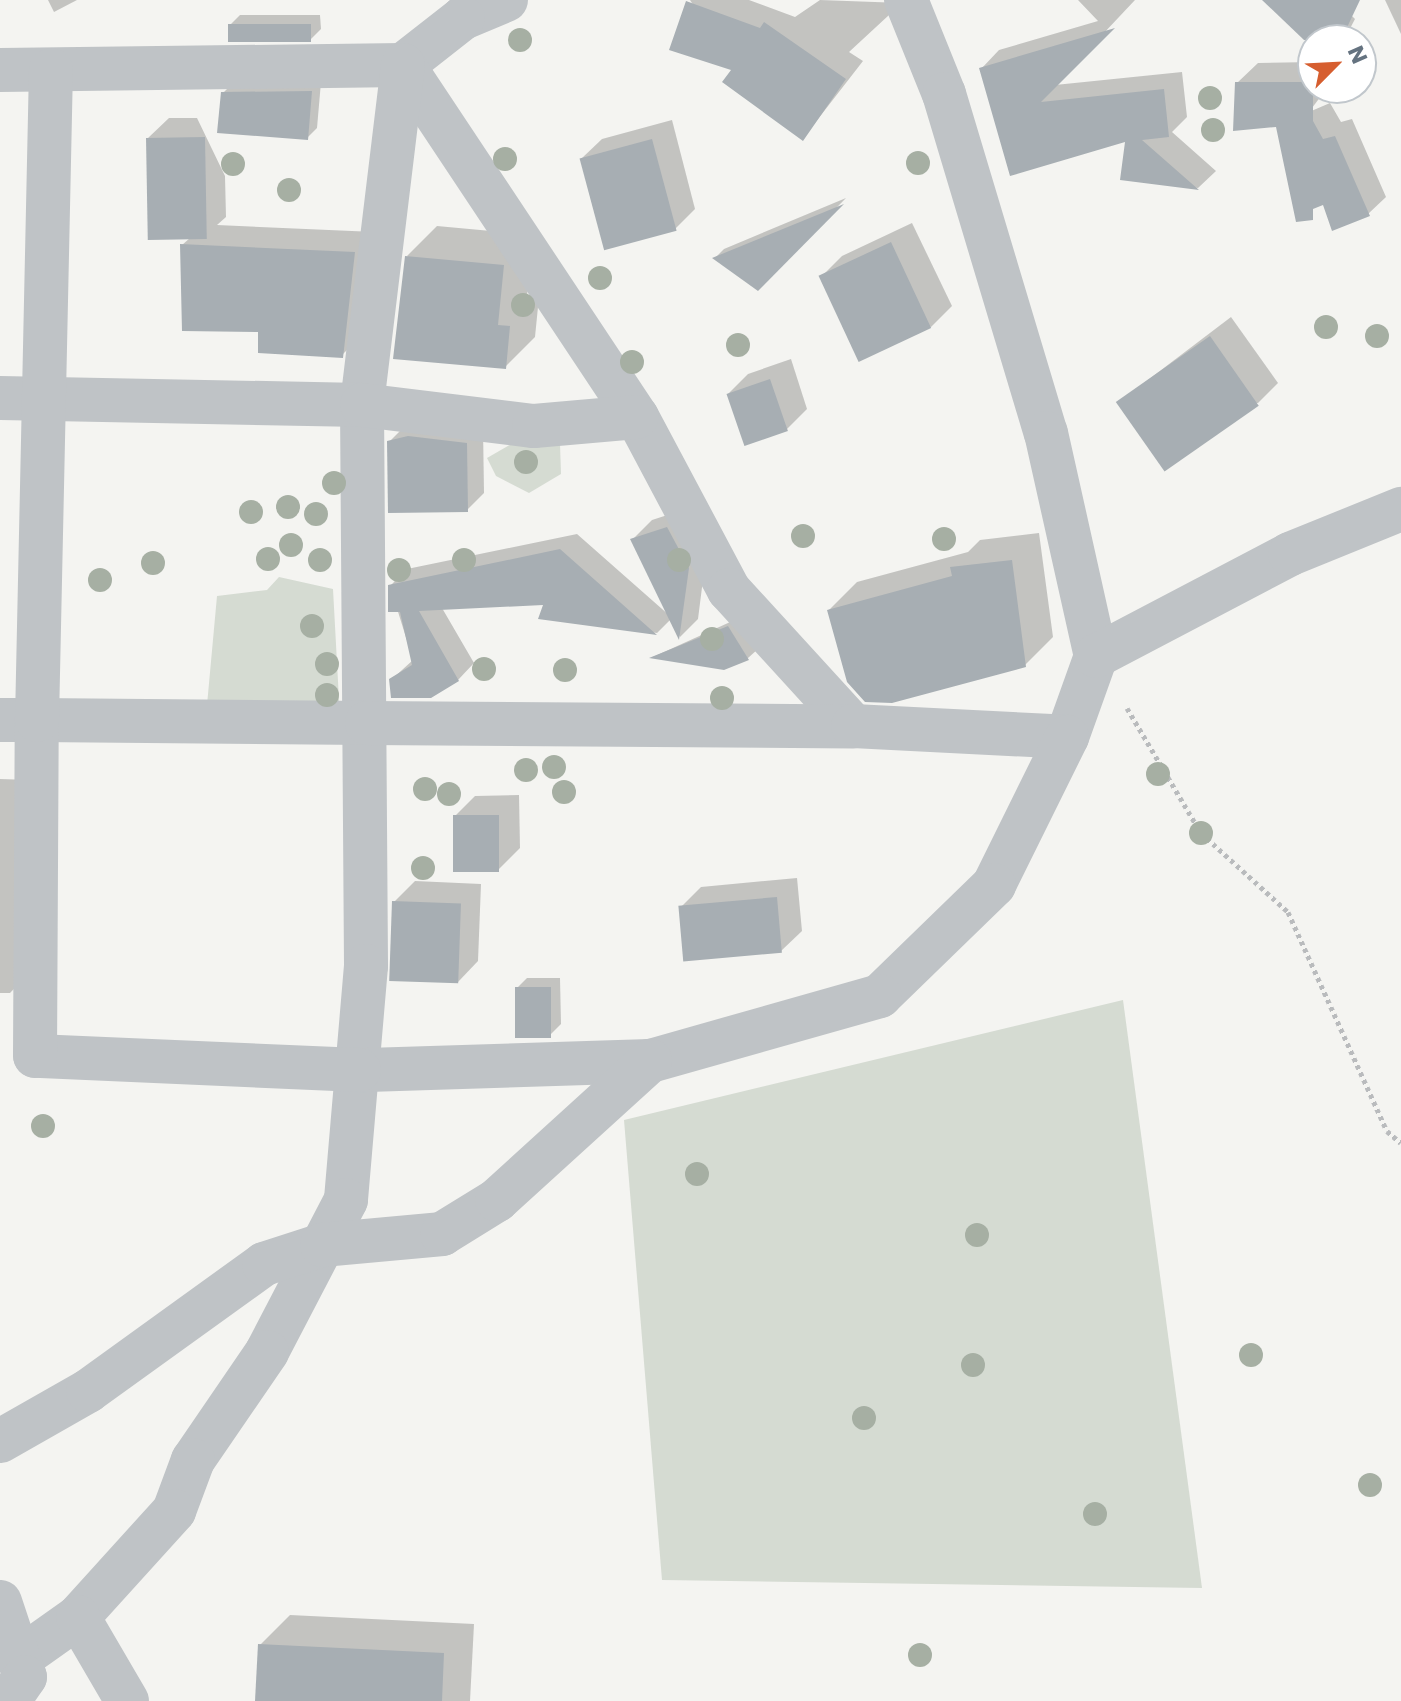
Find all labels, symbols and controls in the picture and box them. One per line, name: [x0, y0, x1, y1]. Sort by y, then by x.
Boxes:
north arrow: [1297, 24, 1377, 104]
text: N: [1340, 41, 1375, 69]

